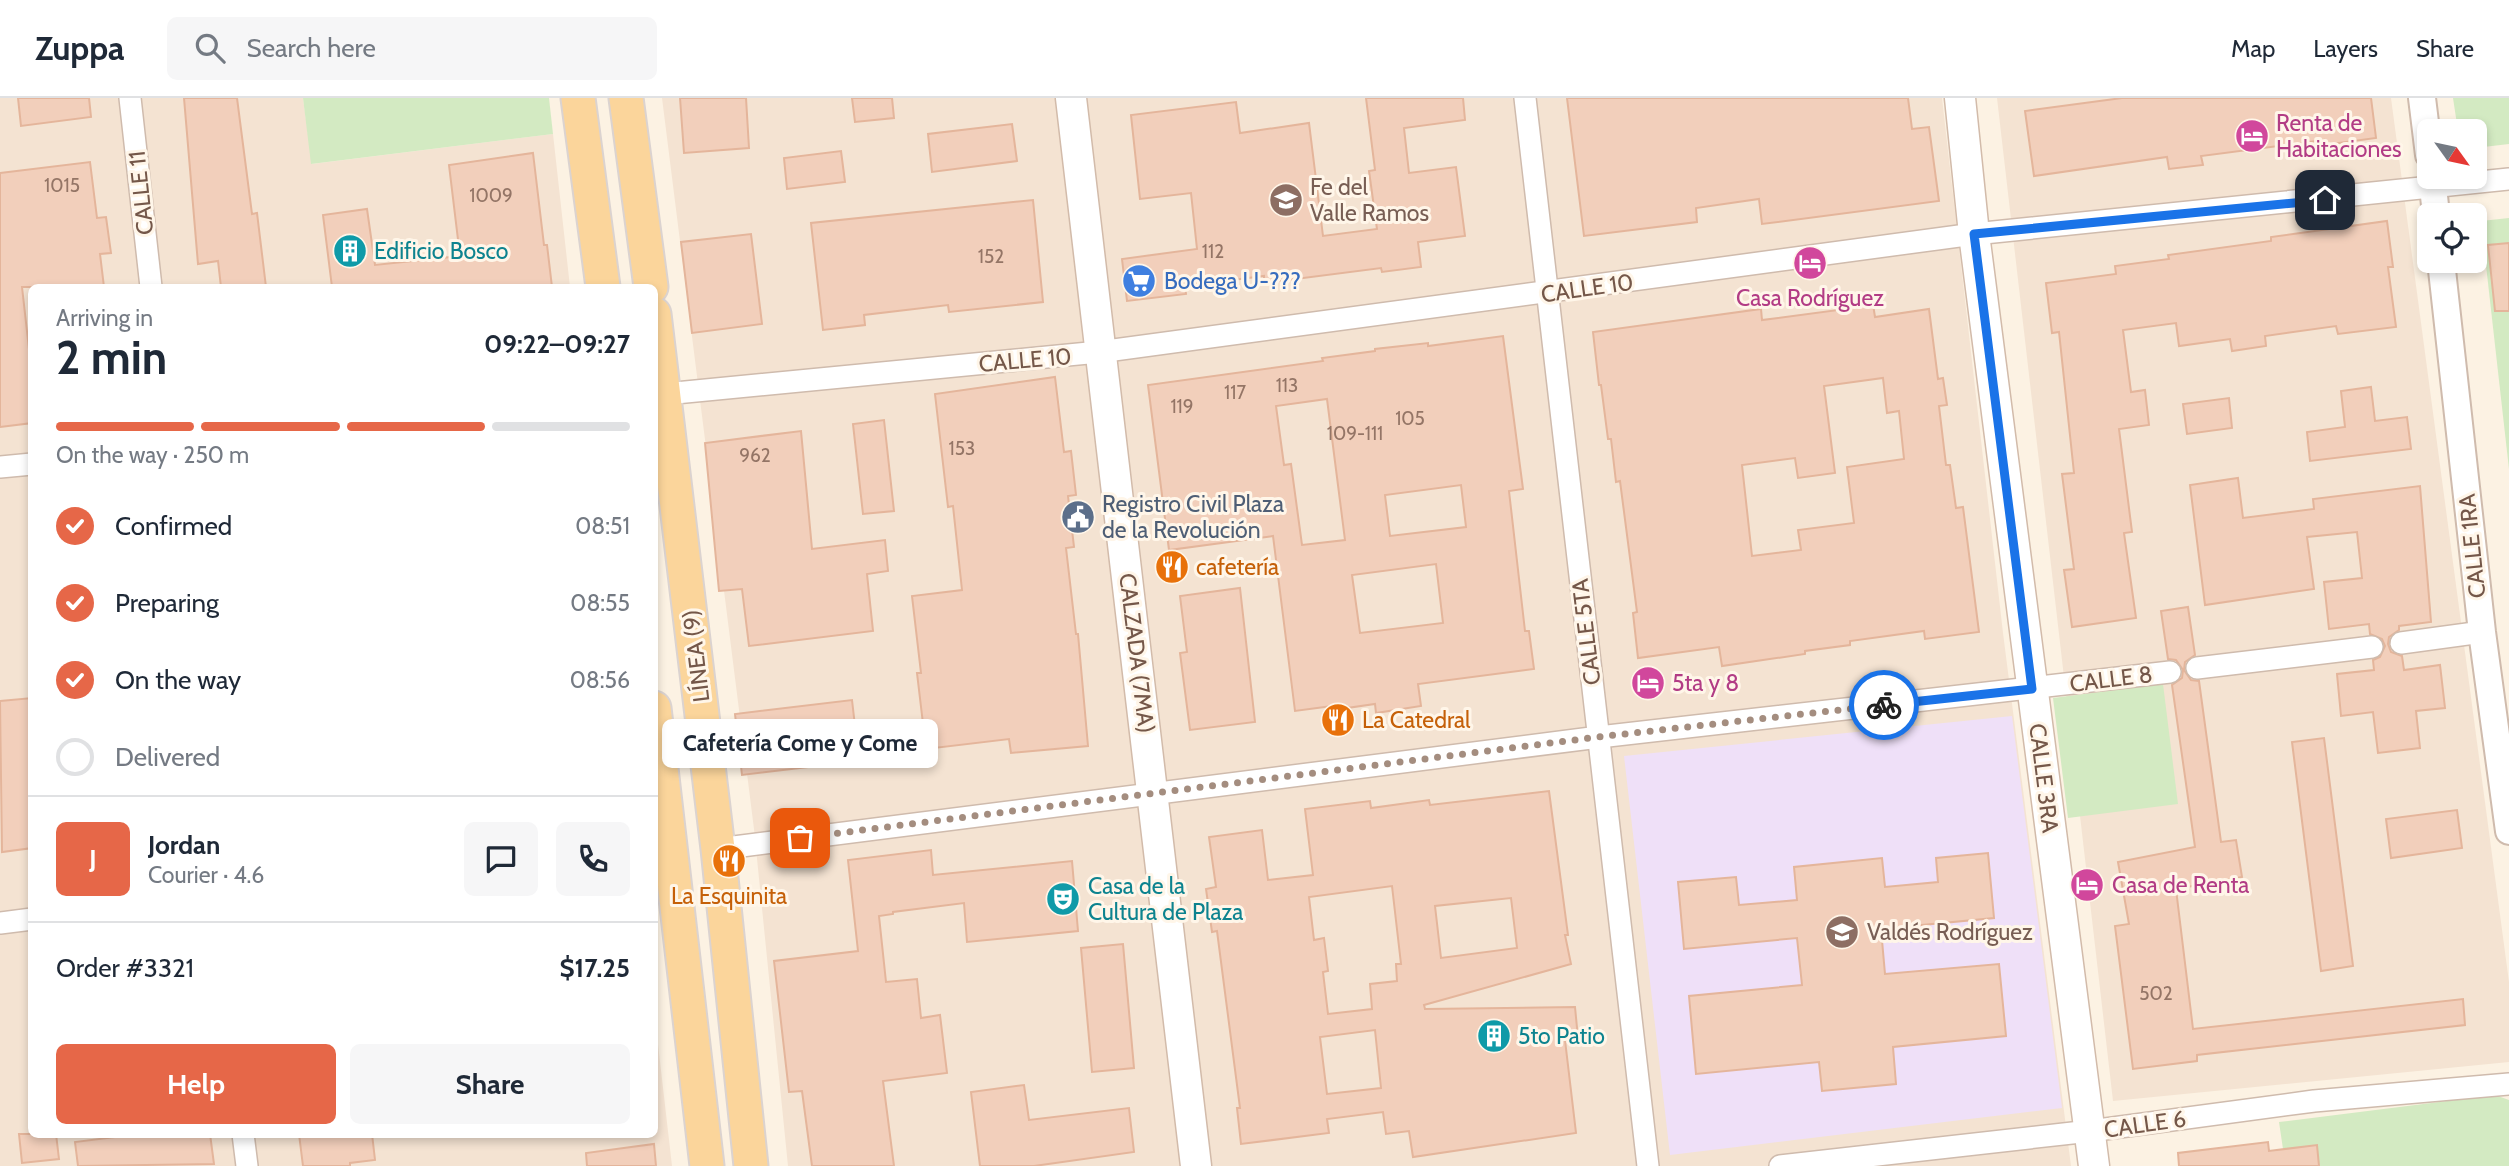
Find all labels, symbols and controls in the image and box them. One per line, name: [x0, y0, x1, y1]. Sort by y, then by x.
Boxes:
search box: [167, 17, 657, 80]
text: Zuppa: [35, 28, 125, 68]
icon: search: [191, 29, 229, 67]
text: Search here: [247, 32, 376, 64]
text: Map: [2231, 34, 2275, 63]
text: Layers: [2313, 34, 2378, 63]
text: Share: [2416, 34, 2474, 63]
place label: Renta de Habitaciones: [2276, 109, 2402, 163]
hotel icon: Renta de Habitaciones: [2233, 117, 2271, 155]
north arrow: [2417, 119, 2487, 189]
map controls: [2417, 119, 2487, 273]
street label: CALLE 11: [123, 150, 159, 236]
pin: [2295, 170, 2355, 230]
place label: Fe del Valle Ramos: [1310, 173, 1429, 227]
house number: 1015: [44, 174, 80, 197]
school or university icon: Fe del Valle Ramos: [1267, 181, 1305, 219]
icon: home: [2306, 181, 2344, 219]
house number: 1009: [469, 184, 513, 207]
button: locate: [2417, 203, 2487, 273]
building icon: Edificio Bosco: [331, 232, 369, 270]
place label: Edificio Bosco: [374, 237, 508, 265]
house number: 112: [1202, 240, 1224, 263]
hotel icon: Casa Rodríguez: [1791, 244, 1829, 282]
house number: 152: [978, 245, 1004, 268]
supermarket icon: Bodega U-???: [1120, 262, 1158, 300]
place label: Bodega U-???: [1164, 267, 1301, 295]
street label: CALLE 10: [1539, 268, 1635, 308]
place label: Casa Rodríguez: [1736, 284, 1884, 312]
text: Arriving in: [56, 304, 153, 332]
text: 09:22–09:27: [484, 328, 630, 360]
text: 2 min: [56, 330, 167, 386]
street label: CALLE 10: [978, 342, 1072, 378]
house number: 113: [1276, 374, 1298, 397]
house number: 117: [1224, 381, 1246, 404]
house number: 119: [1170, 395, 1194, 418]
house number: 105: [1395, 407, 1425, 430]
house number: 109-111: [1327, 422, 1383, 445]
house number: 153: [949, 437, 975, 460]
text: On the way · 250 m: [56, 441, 249, 469]
house number: 962: [739, 444, 771, 467]
place label: Registro Civil Plaza de la Revolución: [1102, 490, 1284, 544]
street label: CALLE 1RA: [2453, 492, 2491, 600]
public building icon: Registro Civil Plaza de la Revolución: [1059, 498, 1097, 536]
icon: check: [56, 507, 94, 545]
text: Confirmed: [115, 510, 232, 542]
text: 08:51: [575, 512, 630, 540]
restaurant icon: cafetería: [1153, 548, 1191, 586]
place label: cafetería: [1196, 553, 1279, 581]
street label: CALZADA (7MA): [1113, 571, 1161, 735]
street label: CALLE 5TA: [1566, 577, 1606, 687]
icon: check: [56, 584, 94, 622]
text: Preparing: [115, 587, 219, 619]
text: 08:55: [570, 589, 630, 617]
street label: LÍNEA (9): [675, 608, 716, 704]
street label: CALLE 8: [2068, 660, 2154, 698]
icon: check: [56, 661, 94, 699]
text: On the way: [115, 664, 241, 696]
hotel icon: 5ta y 8: [1629, 664, 1667, 702]
text: 08:56: [570, 666, 630, 694]
place label: 5ta y 8: [1672, 669, 1739, 697]
courier: [1849, 670, 1919, 740]
icon: bike: [1865, 686, 1903, 724]
restaurant icon: La Catedral: [1319, 701, 1357, 739]
place label: La Catedral: [1362, 706, 1471, 734]
callout: Cafetería Come y Come: [662, 719, 938, 768]
street label: CALLE 3RA: [2023, 722, 2065, 834]
text: Cafetería Come y Come: [683, 729, 917, 757]
text: Delivered: [115, 741, 220, 773]
pin: [770, 808, 830, 868]
icon: bag: [781, 819, 819, 857]
button: chat: [464, 822, 538, 896]
button: phone: [556, 822, 630, 896]
text: Jordan: [148, 829, 220, 861]
restaurant icon: La Esquinita: [710, 842, 748, 880]
text: J: [89, 843, 97, 875]
text: Courier · 4.6: [148, 861, 264, 889]
hotel icon: Casa de Renta: [2068, 866, 2106, 904]
place label: Casa de Renta: [2112, 871, 2249, 899]
place label: Casa de la Cultura de Plaza: [1088, 872, 1243, 926]
theatre icon: Casa de la Cultura de Plaza: [1044, 880, 1082, 918]
place label: La Esquinita: [671, 882, 787, 910]
school or university icon: Valdés Rodríguez: [1823, 913, 1861, 951]
place label: Valdés Rodríguez: [1867, 918, 2033, 946]
text: Order #3321: [56, 952, 194, 984]
text: $17.25: [559, 952, 630, 984]
house number: 502: [2139, 982, 2173, 1005]
building icon: 5to Patio: [1475, 1017, 1513, 1055]
place label: 5to Patio: [1518, 1022, 1605, 1050]
button: Help: [56, 1044, 336, 1124]
button: Share: [350, 1044, 630, 1124]
street label: CALLE 6: [2102, 1104, 2188, 1144]

